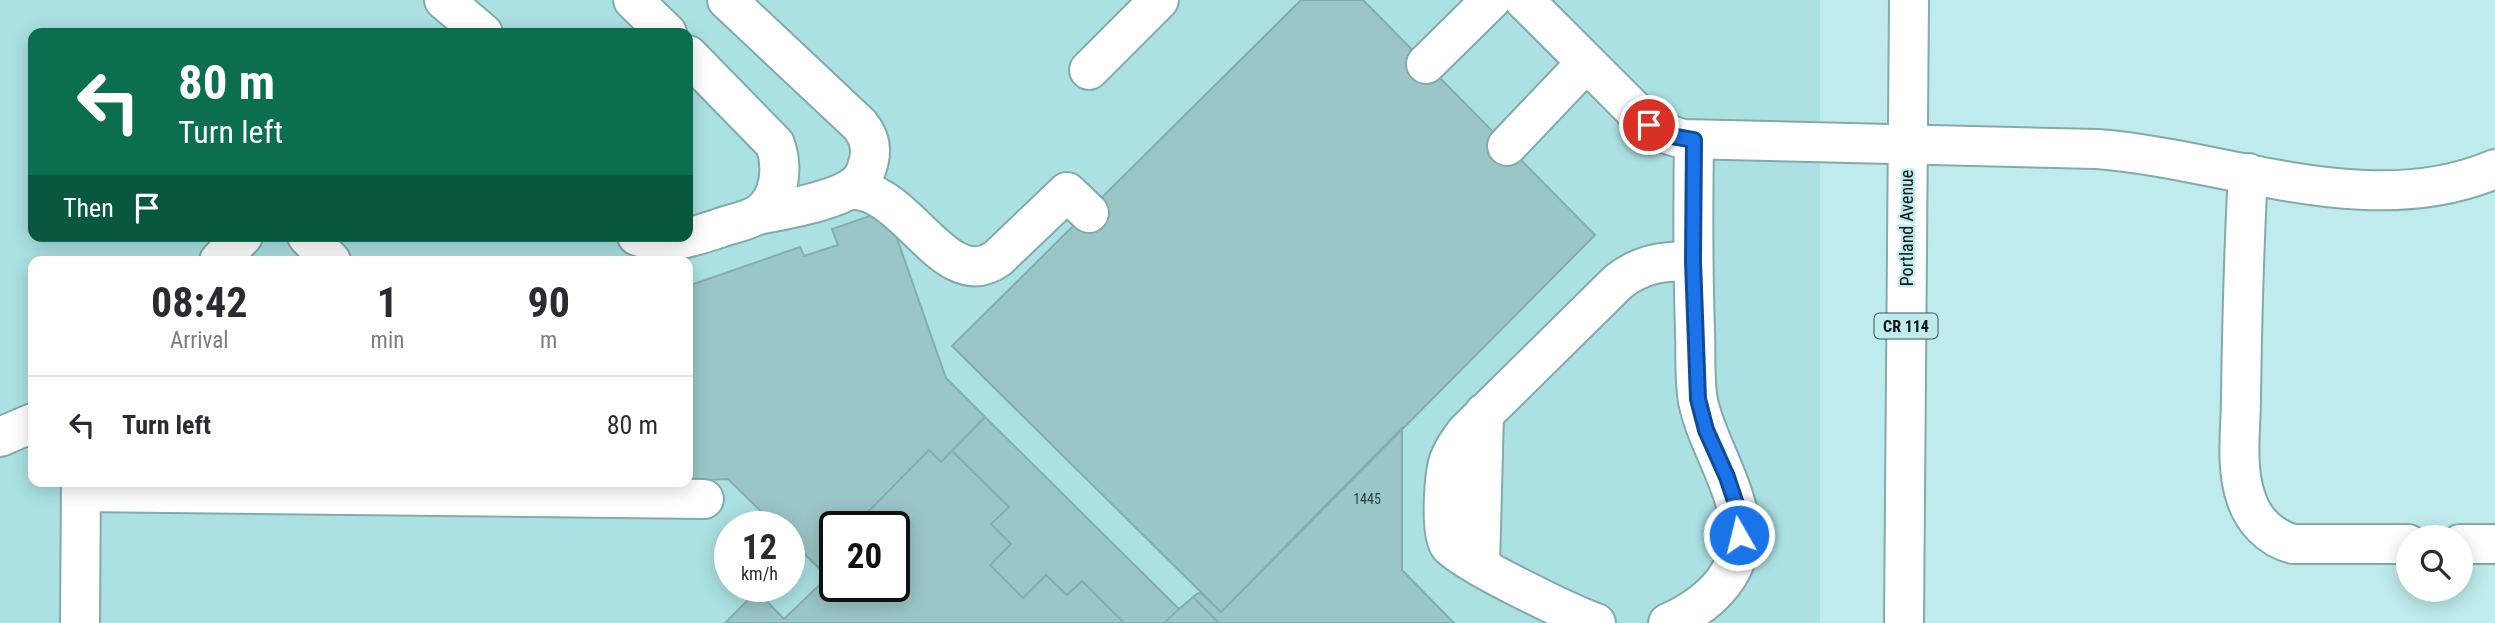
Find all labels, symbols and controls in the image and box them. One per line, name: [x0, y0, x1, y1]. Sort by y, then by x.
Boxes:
text: 80 m: [178, 54, 275, 111]
icon: left: [63, 56, 154, 147]
pin: [1619, 95, 1679, 155]
icon: arrive: [1630, 106, 1668, 144]
text: Turn left: [178, 113, 283, 151]
street label: Portland Avenue: [1896, 170, 1917, 286]
icon: arrive: [128, 189, 166, 227]
text: Then: [63, 193, 114, 223]
text: 08:42: [151, 278, 247, 327]
text: 1: [377, 278, 398, 327]
text: 90: [527, 278, 570, 327]
road number: CR 114: [1874, 314, 1938, 338]
text: Arrival: [170, 327, 229, 354]
text: min: [371, 327, 404, 354]
text: m: [540, 327, 557, 354]
icon: left: [63, 406, 101, 444]
text: Turn left: [122, 410, 211, 440]
text: 80 m: [607, 410, 658, 440]
house number: 1445: [1353, 491, 1381, 507]
position arrow: [1702, 498, 1776, 572]
speed limit sign: 20: [819, 511, 910, 602]
map controls: [2396, 525, 2473, 602]
button: search: [2396, 525, 2473, 602]
text: 12: [742, 527, 777, 568]
text: km/h: [741, 563, 778, 584]

